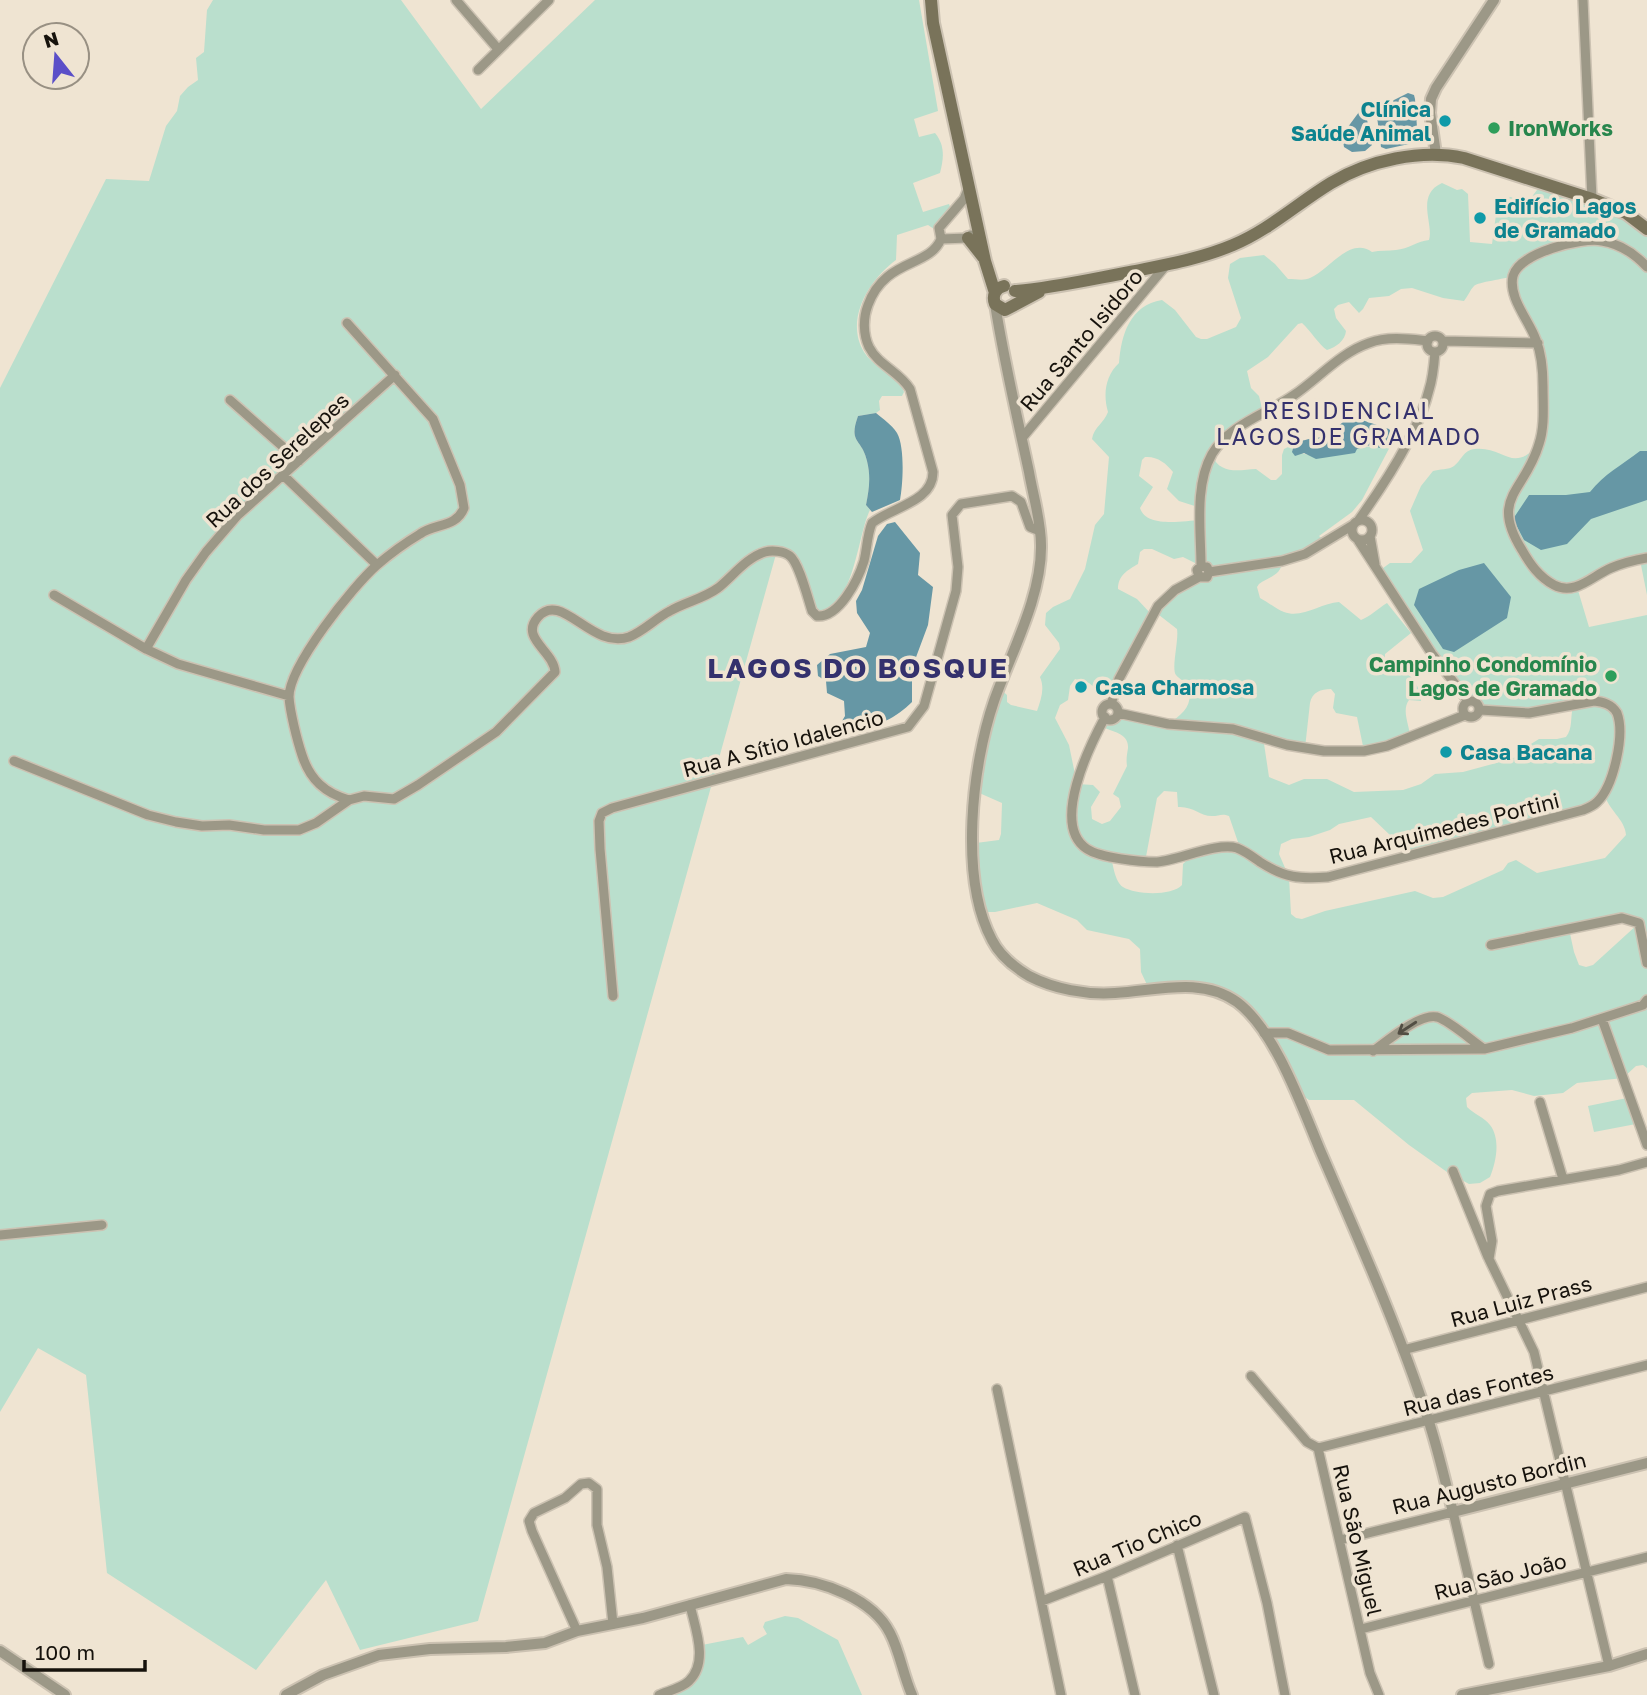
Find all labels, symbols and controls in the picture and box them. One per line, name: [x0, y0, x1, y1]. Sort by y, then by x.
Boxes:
north arrow: [21, 21, 91, 91]
text: N: [41, 26, 61, 52]
place label: Clínica Saúde Animal: [1291, 96, 1431, 146]
marker: Clínica Saúde Animal: [1437, 113, 1453, 129]
place label: IronWorks: [1508, 115, 1613, 141]
marker: IronWorks: [1486, 120, 1502, 136]
place label: Edifício Lagos de Gramado: [1494, 193, 1637, 243]
marker: Edifício Lagos de Gramado: [1472, 210, 1488, 226]
street label: Rua Santo Isidoro: [1014, 264, 1148, 416]
street label: Rua dos Serelepes: [200, 387, 354, 533]
district label: RESIDENCIAL LAGOS DE GRAMADO: [1216, 396, 1482, 450]
district label: LAGOS DO BOSQUE: [707, 651, 1009, 684]
place label: Campinho Condomínio Lagos de Gramado: [1369, 651, 1597, 701]
marker: Campinho Condomínio Lagos de Gramado: [1603, 668, 1619, 684]
place label: Casa Charmosa: [1095, 674, 1254, 700]
marker: Casa Charmosa: [1073, 679, 1089, 695]
street label: Rua A Sítio Idalencio: [680, 704, 886, 782]
place label: Casa Bacana: [1460, 739, 1592, 765]
marker: Casa Bacana: [1438, 744, 1454, 760]
street label: Rua Arquimedes Portini: [1326, 787, 1562, 869]
one-way arrow: [1398, 1021, 1417, 1035]
street label: Rua Luiz Prass: [1447, 1270, 1595, 1332]
street label: Rua das Fontes: [1400, 1359, 1556, 1421]
street label: Rua Augusto Bordin: [1389, 1446, 1589, 1520]
street label: Rua São Miguel: [1328, 1462, 1388, 1618]
street label: Rua Tio Chico: [1069, 1504, 1205, 1582]
street label: Rua São João: [1431, 1547, 1569, 1605]
scale bar: [24, 1628, 145, 1672]
text: 100 m: [35, 1639, 95, 1665]

